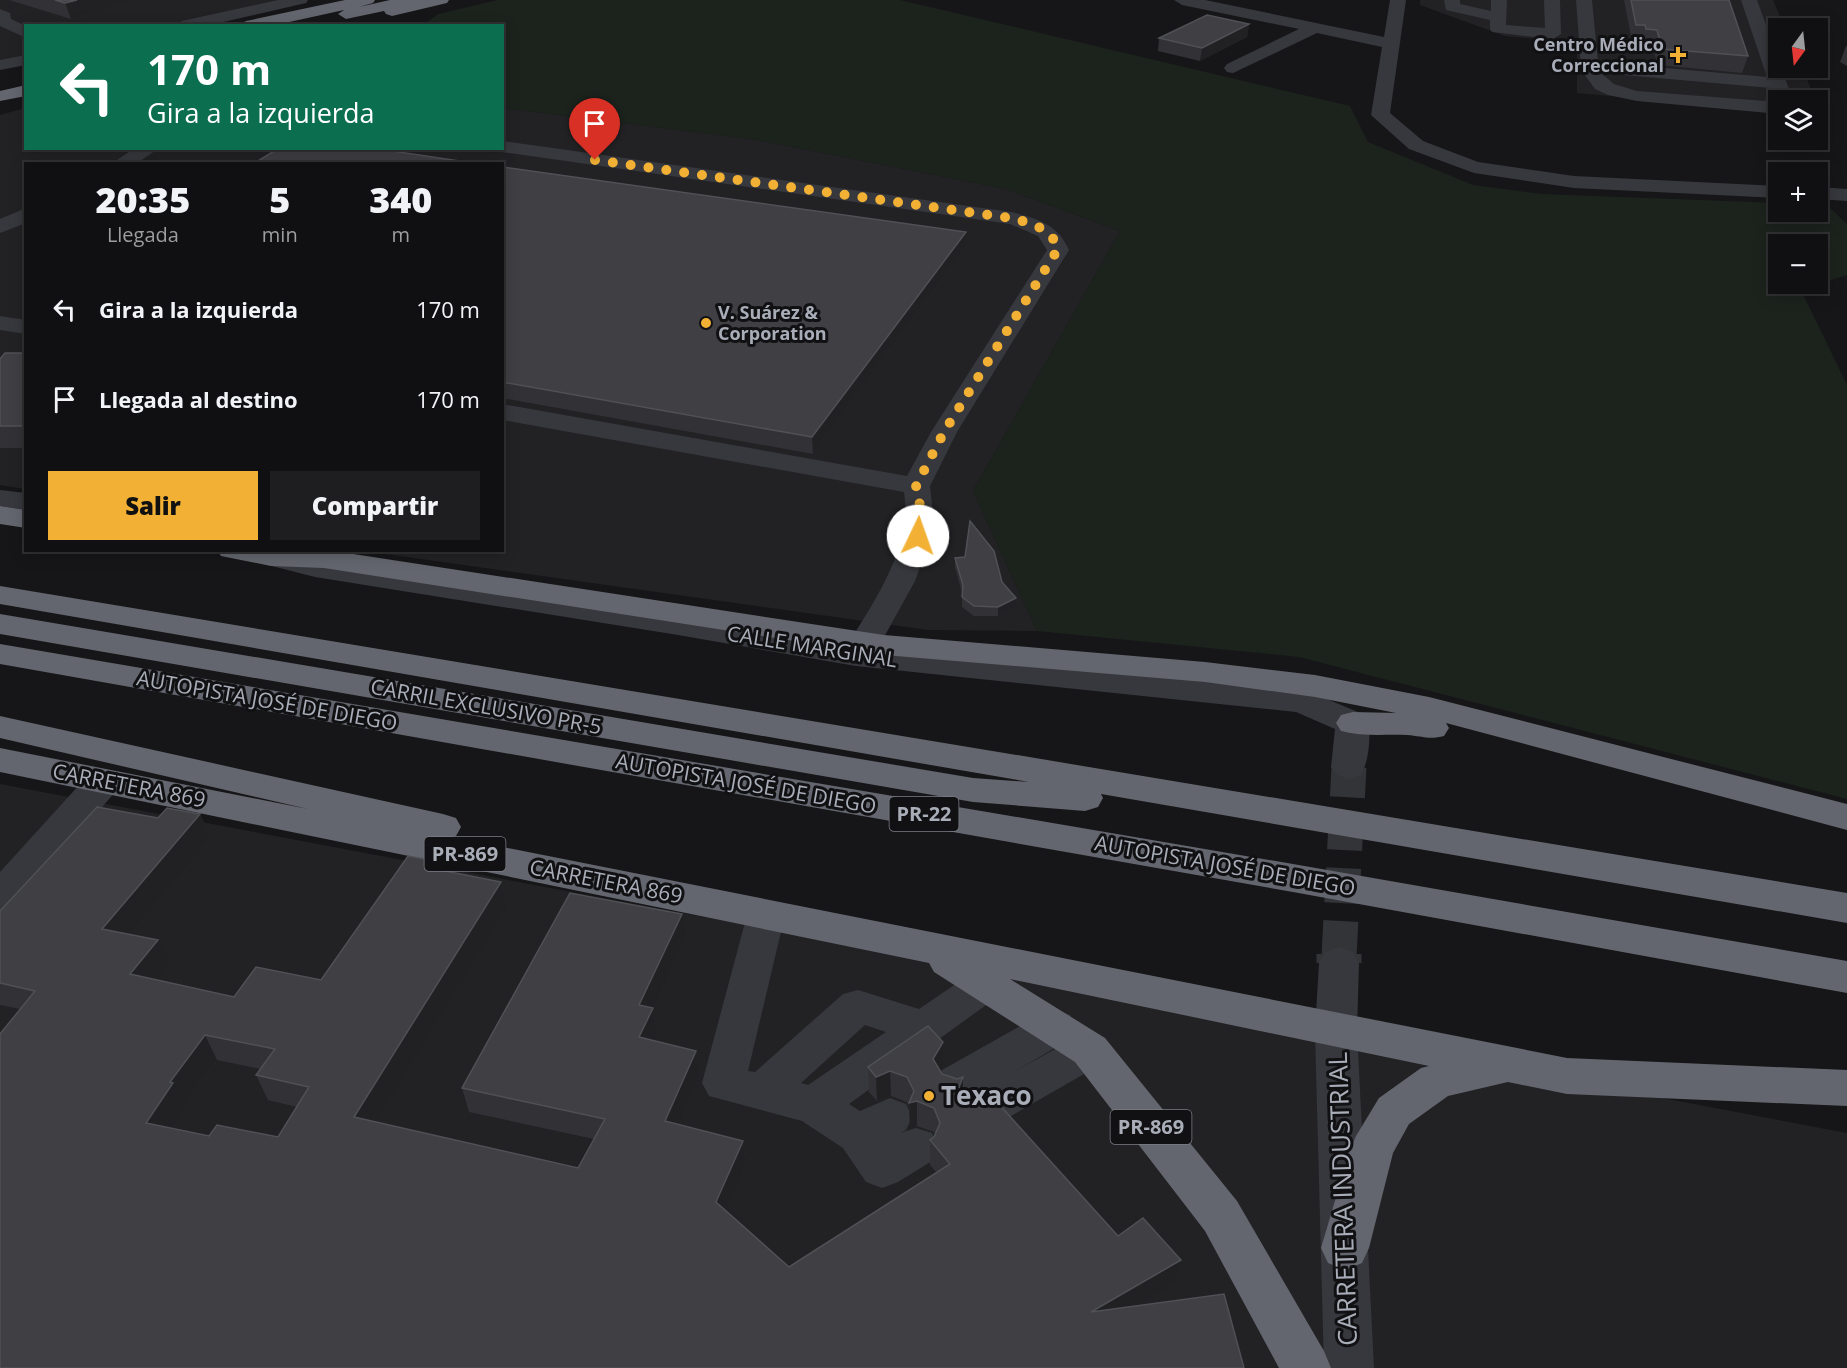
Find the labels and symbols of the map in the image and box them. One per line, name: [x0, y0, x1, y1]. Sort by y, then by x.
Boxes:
north arrow: [1768, 18, 1828, 78]
place label: Centro Médico Correccional: [1533, 32, 1664, 77]
marker: Centro Médico Correccional: [1669, 46, 1687, 64]
pin: [569, 98, 620, 160]
place label: V. Suárez & Corporation: [718, 300, 827, 345]
marker: V. Suárez & Corporation: [699, 316, 713, 330]
position arrow: [886, 504, 950, 568]
street label: CALLE MARGINAL: [725, 619, 899, 673]
street label: AUTOPISTA JOSÉ DE DIEGO: [135, 663, 400, 737]
street label: CARRIL EXCLUSIVO PR-5: [368, 672, 604, 740]
street label: AUTOPISTA JOSÉ DE DIEGO: [614, 746, 879, 820]
street label: CARRETERA 869: [50, 756, 208, 814]
road number: PR-22: [890, 797, 958, 831]
street label: AUTOPISTA JOSÉ DE DIEGO: [1093, 828, 1358, 902]
road number: PR-869: [424, 837, 506, 871]
street label: CARRETERA 869: [527, 852, 685, 910]
street label: CARRETERA INDUSTRIAL: [1319, 1052, 1365, 1347]
place label: Texaco: [941, 1077, 1032, 1113]
marker: Texaco: [922, 1089, 936, 1103]
road number: PR-869: [1110, 1110, 1192, 1144]

